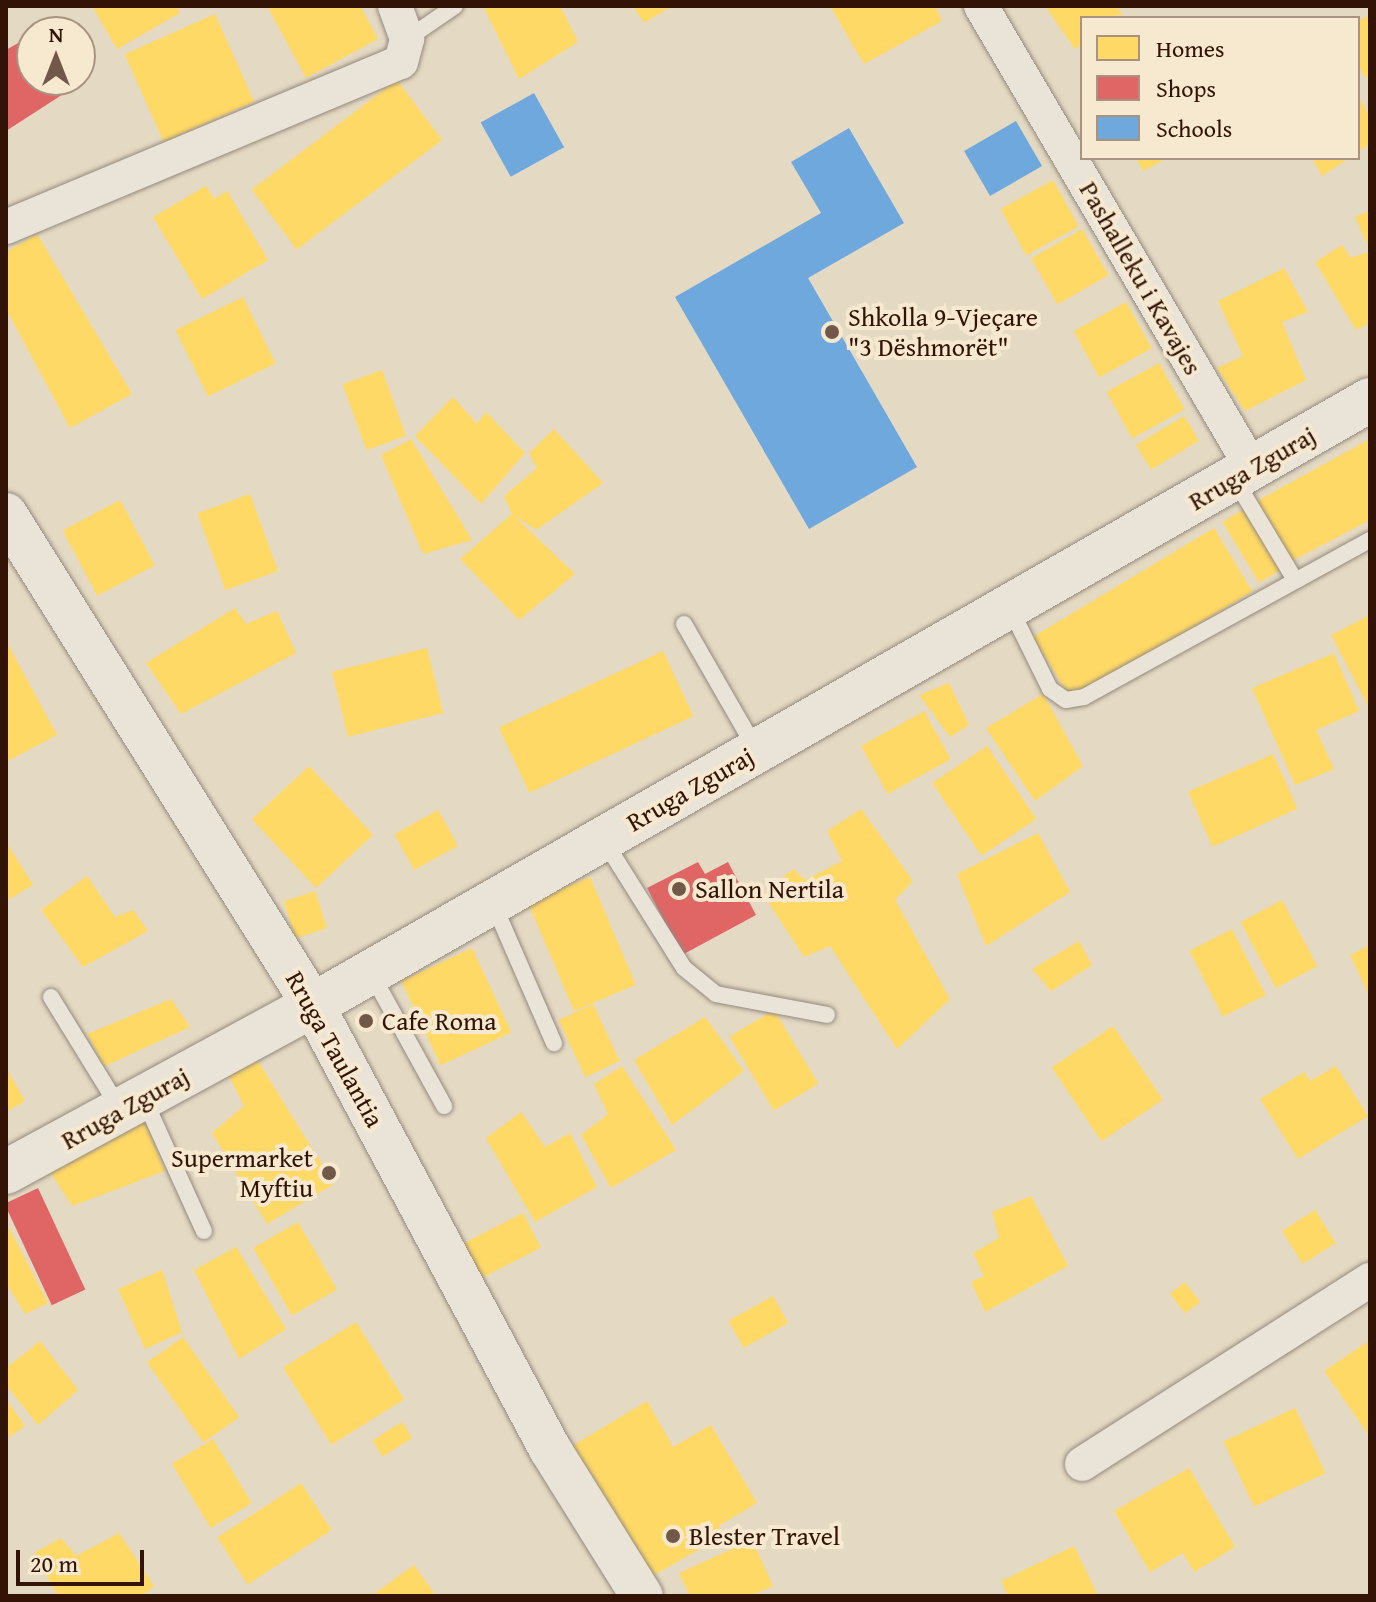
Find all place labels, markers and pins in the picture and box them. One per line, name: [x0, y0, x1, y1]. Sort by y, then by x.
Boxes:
place label: Shkolla 9-Vjeçare "3 Dëshmorët": [848, 301, 1038, 362]
marker: Shkolla 9-Vjeçare "3 Dëshmorët": [823, 323, 841, 341]
place label: Sallon Nertila: [695, 873, 844, 905]
marker: Sallon Nertila: [670, 880, 688, 898]
place label: Cafe Roma: [382, 1005, 496, 1037]
marker: Cafe Roma: [357, 1012, 375, 1030]
place label: Supermarket Myftiu: [171, 1142, 313, 1204]
marker: Supermarket Myftiu: [320, 1164, 338, 1182]
place label: Blester Travel: [689, 1520, 840, 1552]
marker: Blester Travel: [664, 1527, 682, 1545]

